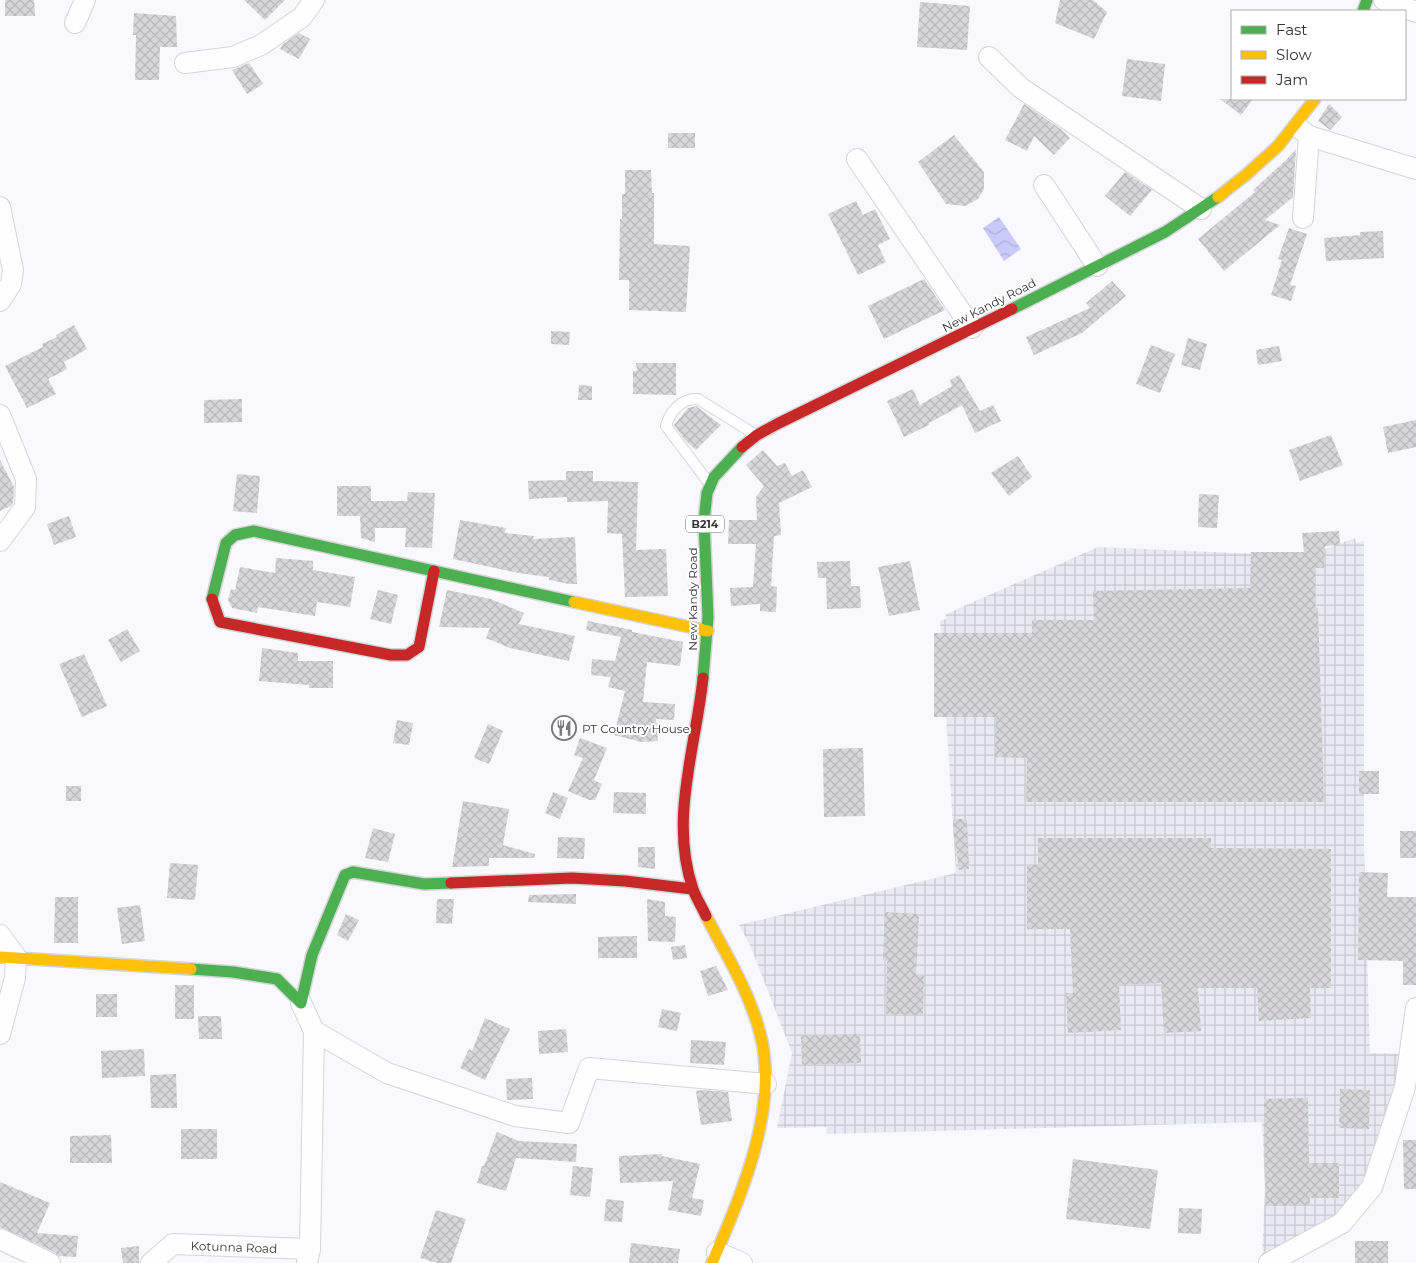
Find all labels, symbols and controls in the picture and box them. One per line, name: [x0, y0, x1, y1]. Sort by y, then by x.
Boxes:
legend: [1231, 10, 1406, 100]
text: Fast: [1276, 20, 1307, 39]
text: Slow: [1276, 45, 1312, 64]
text: Jam: [1275, 70, 1308, 89]
street label: New Kandy Road: [940, 275, 1038, 335]
road number: B214: [686, 516, 724, 532]
street label: New Kandy Road: [685, 547, 700, 651]
restaurant icon: PT Country House: [551, 715, 577, 741]
place label: PT Country House: [582, 721, 690, 736]
street label: Kotunna Road: [190, 1238, 278, 1256]

